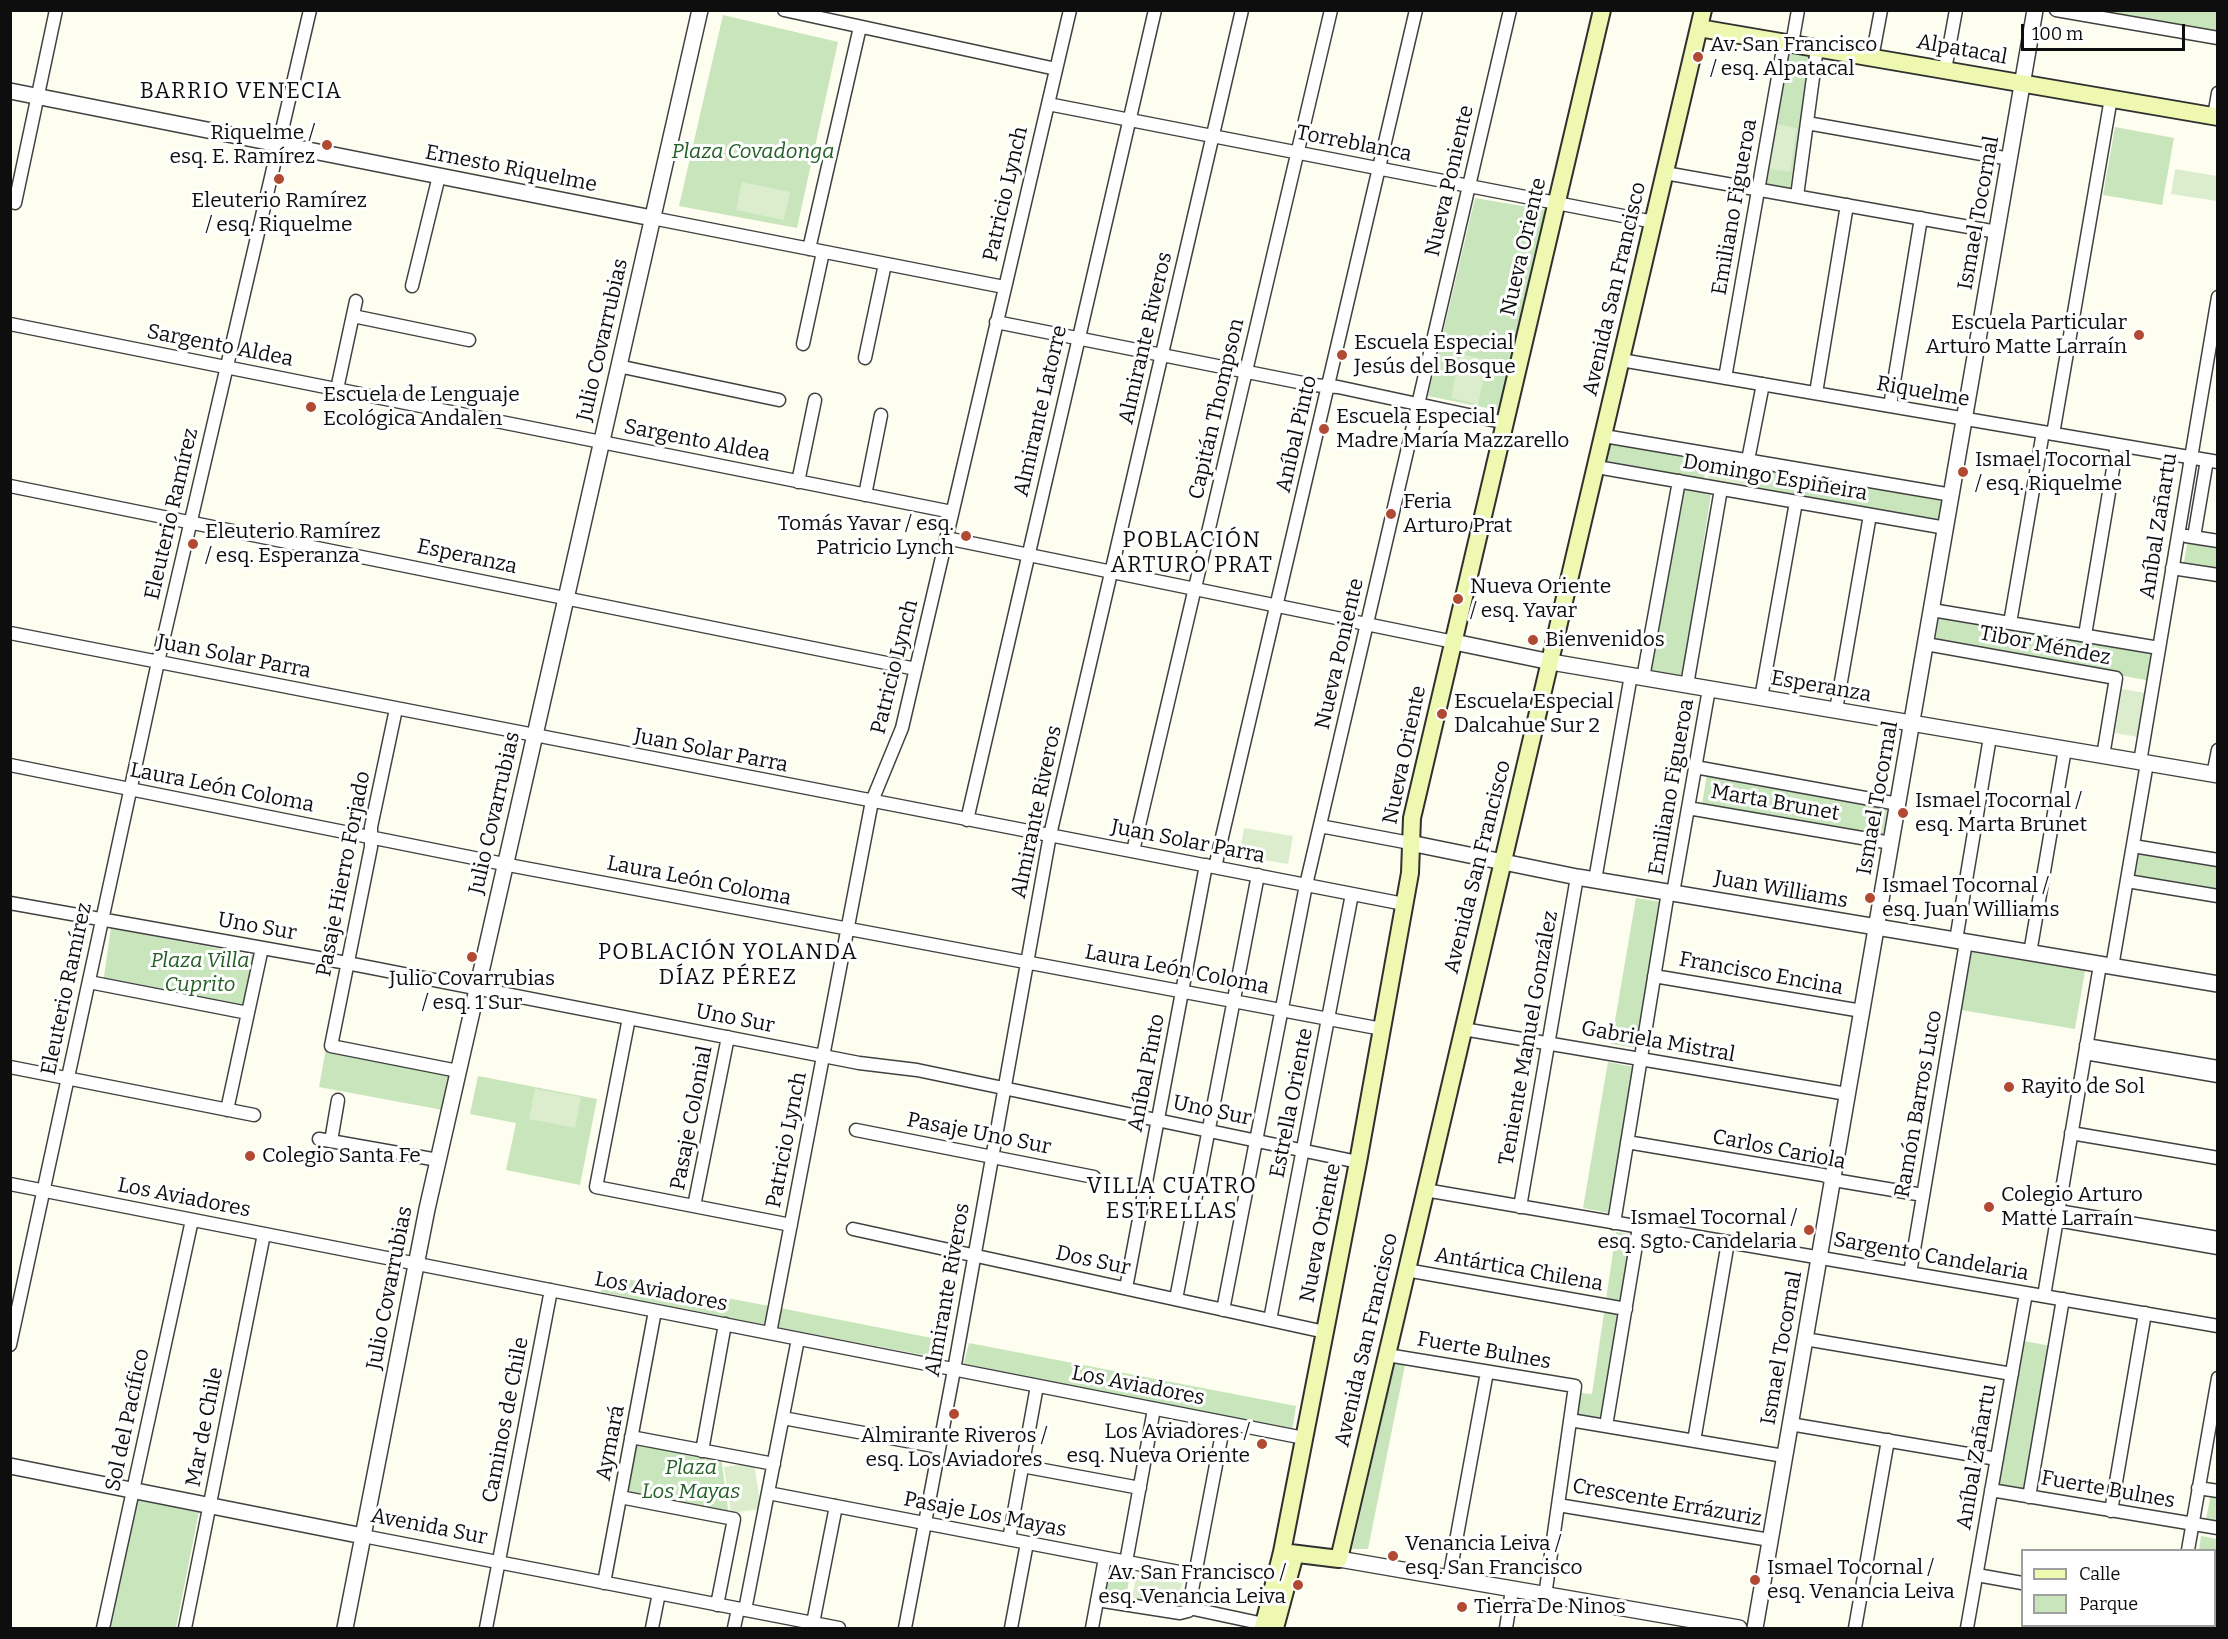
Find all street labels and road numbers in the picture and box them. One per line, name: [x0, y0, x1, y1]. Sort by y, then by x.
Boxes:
street label: Alpatacal: [1915, 30, 2009, 70]
street label: Nueva Poniente: [1420, 103, 1480, 259]
street label: Emiliano Figueroa: [1707, 117, 1763, 297]
street label: Torreblanca: [1294, 120, 1414, 168]
street label: Patricio Lynch: [978, 124, 1034, 264]
street label: Ismael Tocornal: [1953, 134, 2005, 292]
street label: Ernesto Riquelme: [423, 140, 599, 198]
street label: Nueva Oriente: [1496, 175, 1552, 319]
street label: Avenida San Francisco: [1578, 180, 1652, 398]
street label: Almirante Riveros: [1114, 250, 1178, 426]
street label: Julio Covarrubias: [572, 256, 634, 424]
street label: Capitán Thompson: [1184, 316, 1250, 502]
street label: Sargento Aldea: [145, 319, 295, 373]
street label: Almirante Latorre: [1009, 323, 1073, 499]
street label: Riquelme: [1875, 371, 1971, 413]
street label: Aníbal Pinto: [1271, 373, 1323, 495]
street label: Sargento Aldea: [622, 414, 772, 468]
street label: Eleuterio Ramírez: [140, 426, 204, 602]
street label: Domingo Espiñeira: [1681, 449, 1869, 507]
street label: Aníbal Zañartu: [2135, 451, 2183, 601]
street label: Esperanza: [415, 534, 519, 580]
street label: Nueva Poniente: [1310, 576, 1370, 732]
street label: Patricio Lynch: [866, 597, 924, 737]
street label: Tibor Méndez: [1977, 621, 2113, 671]
street label: Juan Solar Parra: [155, 630, 313, 684]
street label: Esperanza: [1769, 666, 1873, 708]
street label: Nueva Oriente: [1378, 683, 1432, 827]
street label: Emiliano Figueroa: [1644, 697, 1700, 877]
street label: Ismael Tocornal: [1852, 719, 1904, 877]
street label: Almirante Riveros: [1006, 723, 1068, 901]
street label: Juan Solar Parra: [632, 724, 790, 778]
street label: Julio Covarrubias: [464, 729, 526, 897]
street label: Laura León Coloma: [128, 758, 316, 818]
street label: Avenida San Francisco: [1439, 758, 1517, 976]
street label: Pasaje Hierro Forjado: [312, 769, 376, 979]
street label: Marta Brunet: [1709, 779, 1841, 827]
street label: Juan Solar Parra: [1109, 815, 1267, 869]
street label: Laura León Coloma: [605, 851, 793, 911]
street label: Juan Williams: [1712, 866, 1850, 914]
street label: Eleuterio Ramírez: [36, 901, 98, 1077]
street label: Uno Sur: [215, 908, 299, 946]
street label: Teniente Manuel González: [1494, 909, 1564, 1167]
street label: Laura León Coloma: [1083, 940, 1271, 1000]
street label: Francisco Encina: [1677, 947, 1845, 1001]
street label: Uno Sur: [693, 999, 777, 1039]
street label: Ramón Barros Luco: [1890, 1008, 1948, 1200]
street label: Aníbal Pinto: [1123, 1012, 1171, 1134]
street label: Gabriela Mistral: [1579, 1016, 1737, 1068]
street label: Estrella Oriente: [1265, 1026, 1319, 1180]
street label: Pasaje Colonial: [666, 1044, 718, 1192]
street label: Patricio Lynch: [761, 1070, 813, 1210]
street label: Uno Sur: [1170, 1090, 1254, 1132]
street label: Pasaje Uno Sur: [905, 1108, 1053, 1160]
street label: Carlos Cariola: [1710, 1125, 1848, 1175]
street label: Nueva Oriente: [1295, 1161, 1347, 1305]
street label: Los Aviadores: [115, 1173, 253, 1223]
street label: Almirante Riveros: [920, 1201, 976, 1379]
street label: Julio Covarrubias: [362, 1204, 418, 1372]
street label: Sargento Candelaria: [1831, 1227, 2031, 1287]
street label: Avenida San Francisco: [1330, 1231, 1404, 1449]
street label: Dos Sur: [1053, 1241, 1133, 1281]
street label: Antártica Chilena: [1433, 1243, 1605, 1297]
street label: Los Aviadores: [592, 1267, 730, 1317]
street label: Ismael Tocornal: [1756, 1269, 1808, 1427]
street label: Fuerte Bulnes: [1415, 1327, 1553, 1375]
street label: Caminos de Chile: [478, 1335, 534, 1505]
street label: Sol del Pacífico: [101, 1346, 155, 1494]
street label: Los Aviadores: [1069, 1361, 1207, 1411]
street label: Mar de Chile: [181, 1365, 229, 1489]
street label: Aníbal Zañartu: [1952, 1382, 2002, 1532]
street label: Aymará: [591, 1403, 631, 1483]
street label: Fuerte Bulnes: [2039, 1466, 2177, 1514]
street label: Crescente Errázuriz: [1570, 1474, 1764, 1532]
street label: Pasaje Los Mayas: [901, 1487, 1069, 1543]
street label: Avenida Sur: [369, 1503, 489, 1551]

